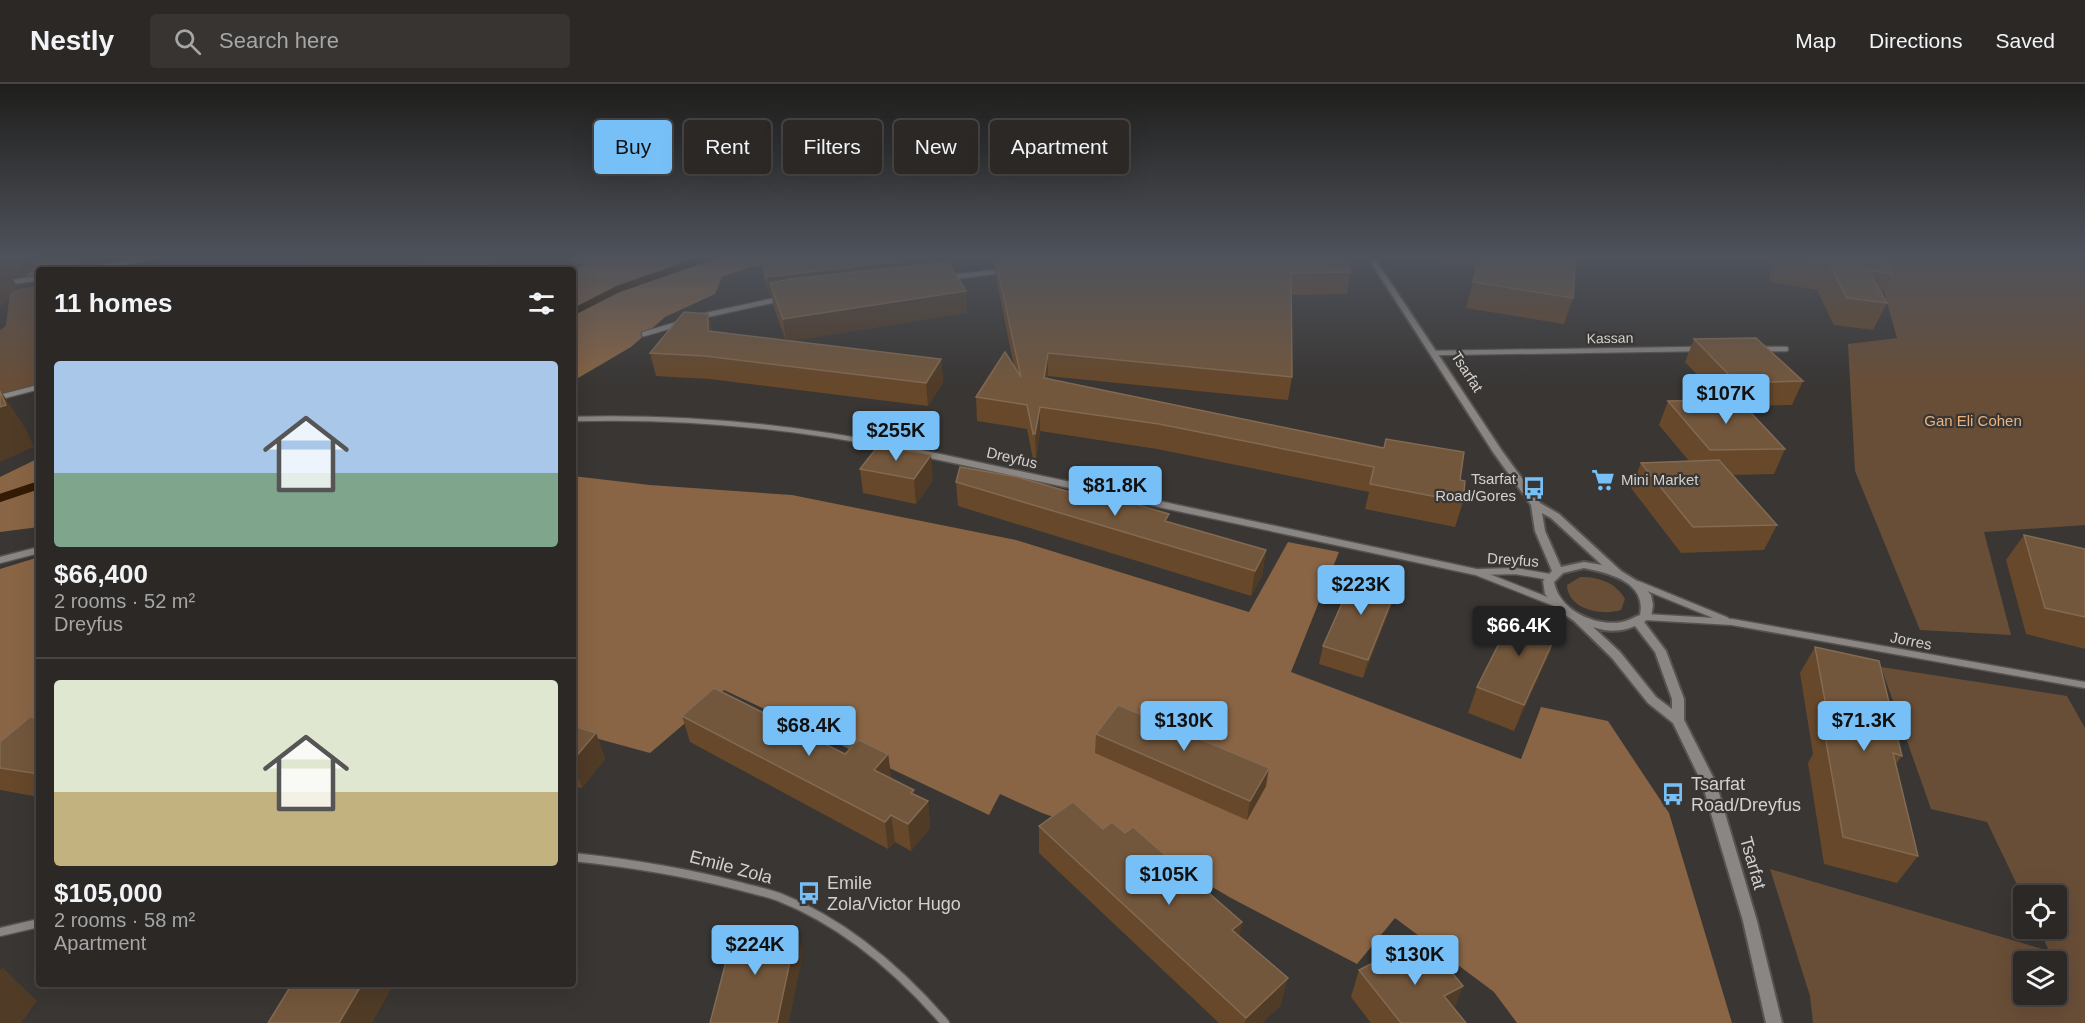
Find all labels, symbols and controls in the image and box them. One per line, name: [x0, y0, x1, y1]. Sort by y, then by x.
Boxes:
search box: [150, 14, 570, 68]
text: Nestly: [30, 25, 114, 56]
icon: search: [171, 25, 204, 58]
text: Search here: [219, 28, 339, 53]
text: Map: [1795, 29, 1836, 52]
text: Directions: [1869, 29, 1962, 52]
text: Saved: [1995, 29, 2055, 52]
chip: Buy: [594, 120, 672, 174]
chip: Rent: [684, 120, 771, 174]
chip: Filters: [783, 120, 882, 174]
chip: New: [894, 120, 978, 174]
chip: Apartment: [990, 120, 1129, 174]
icon: filters: [525, 287, 558, 320]
text: 11 homes: [54, 288, 173, 318]
street label: Kassan: [1587, 330, 1633, 346]
street label: Tsarfat: [1448, 348, 1487, 396]
pin: $107K: [1684, 374, 1768, 425]
text: $107K: [1697, 382, 1755, 404]
icon: home: [252, 400, 360, 508]
pin: $255K: [854, 411, 938, 462]
park label: Gan Eli Cohen: [1924, 412, 2022, 429]
text: $255K: [867, 419, 925, 441]
street label: Dreyfus: [985, 443, 1039, 472]
pin: $81.8K: [1066, 466, 1164, 517]
supermarket icon: Mini Market: [1590, 467, 1616, 493]
place label: Tsarfat Road/Gores: [1435, 470, 1517, 504]
place label: Mini Market: [1621, 471, 1699, 488]
text: $81.8K: [1083, 474, 1147, 496]
bus stop icon: Tsarfat Road/Gores: [1521, 475, 1547, 501]
street label: Dreyfus: [1487, 549, 1539, 570]
text: $66,400: [54, 559, 148, 589]
pin: $223K: [1319, 565, 1403, 616]
text: $223K: [1332, 573, 1390, 595]
text: 2 rooms · 52 m²: [54, 590, 195, 612]
pin: $66.4K: [1470, 606, 1568, 657]
text: Dreyfus: [54, 613, 123, 635]
text: $66.4K: [1487, 614, 1551, 636]
street label: Jorres: [1889, 628, 1933, 653]
pin: $130K: [1142, 701, 1226, 752]
pin: $71.3K: [1815, 701, 1913, 752]
pin: $68.4K: [760, 706, 858, 757]
text: $130K: [1155, 709, 1213, 731]
text: $71.3K: [1832, 709, 1896, 731]
text: $68.4K: [777, 714, 841, 736]
icon: home: [252, 719, 360, 827]
place label: Tsarfat Road/Dreyfus: [1691, 774, 1801, 815]
bus stop icon: Tsarfat Road/Dreyfus: [1660, 781, 1686, 807]
street label: Tsarfat: [1736, 834, 1770, 892]
street label: Emile Zola: [687, 846, 776, 888]
pin: $105K: [1127, 855, 1211, 906]
text: $105K: [1140, 863, 1198, 885]
place label: Emile Zola/Victor Hugo: [827, 873, 961, 914]
text: $105,000: [54, 878, 162, 908]
bus stop icon: Emile Zola/Victor Hugo: [796, 880, 822, 906]
map controls: [2013, 885, 2067, 1005]
button: locate: [2013, 885, 2067, 939]
text: 2 rooms · 58 m²: [54, 909, 195, 931]
pin: $224K: [713, 925, 797, 976]
text: Apartment: [54, 932, 146, 954]
text: $224K: [726, 933, 784, 955]
pin: $130K: [1373, 935, 1457, 986]
text: $130K: [1386, 943, 1444, 965]
button: layers: [2013, 951, 2067, 1005]

